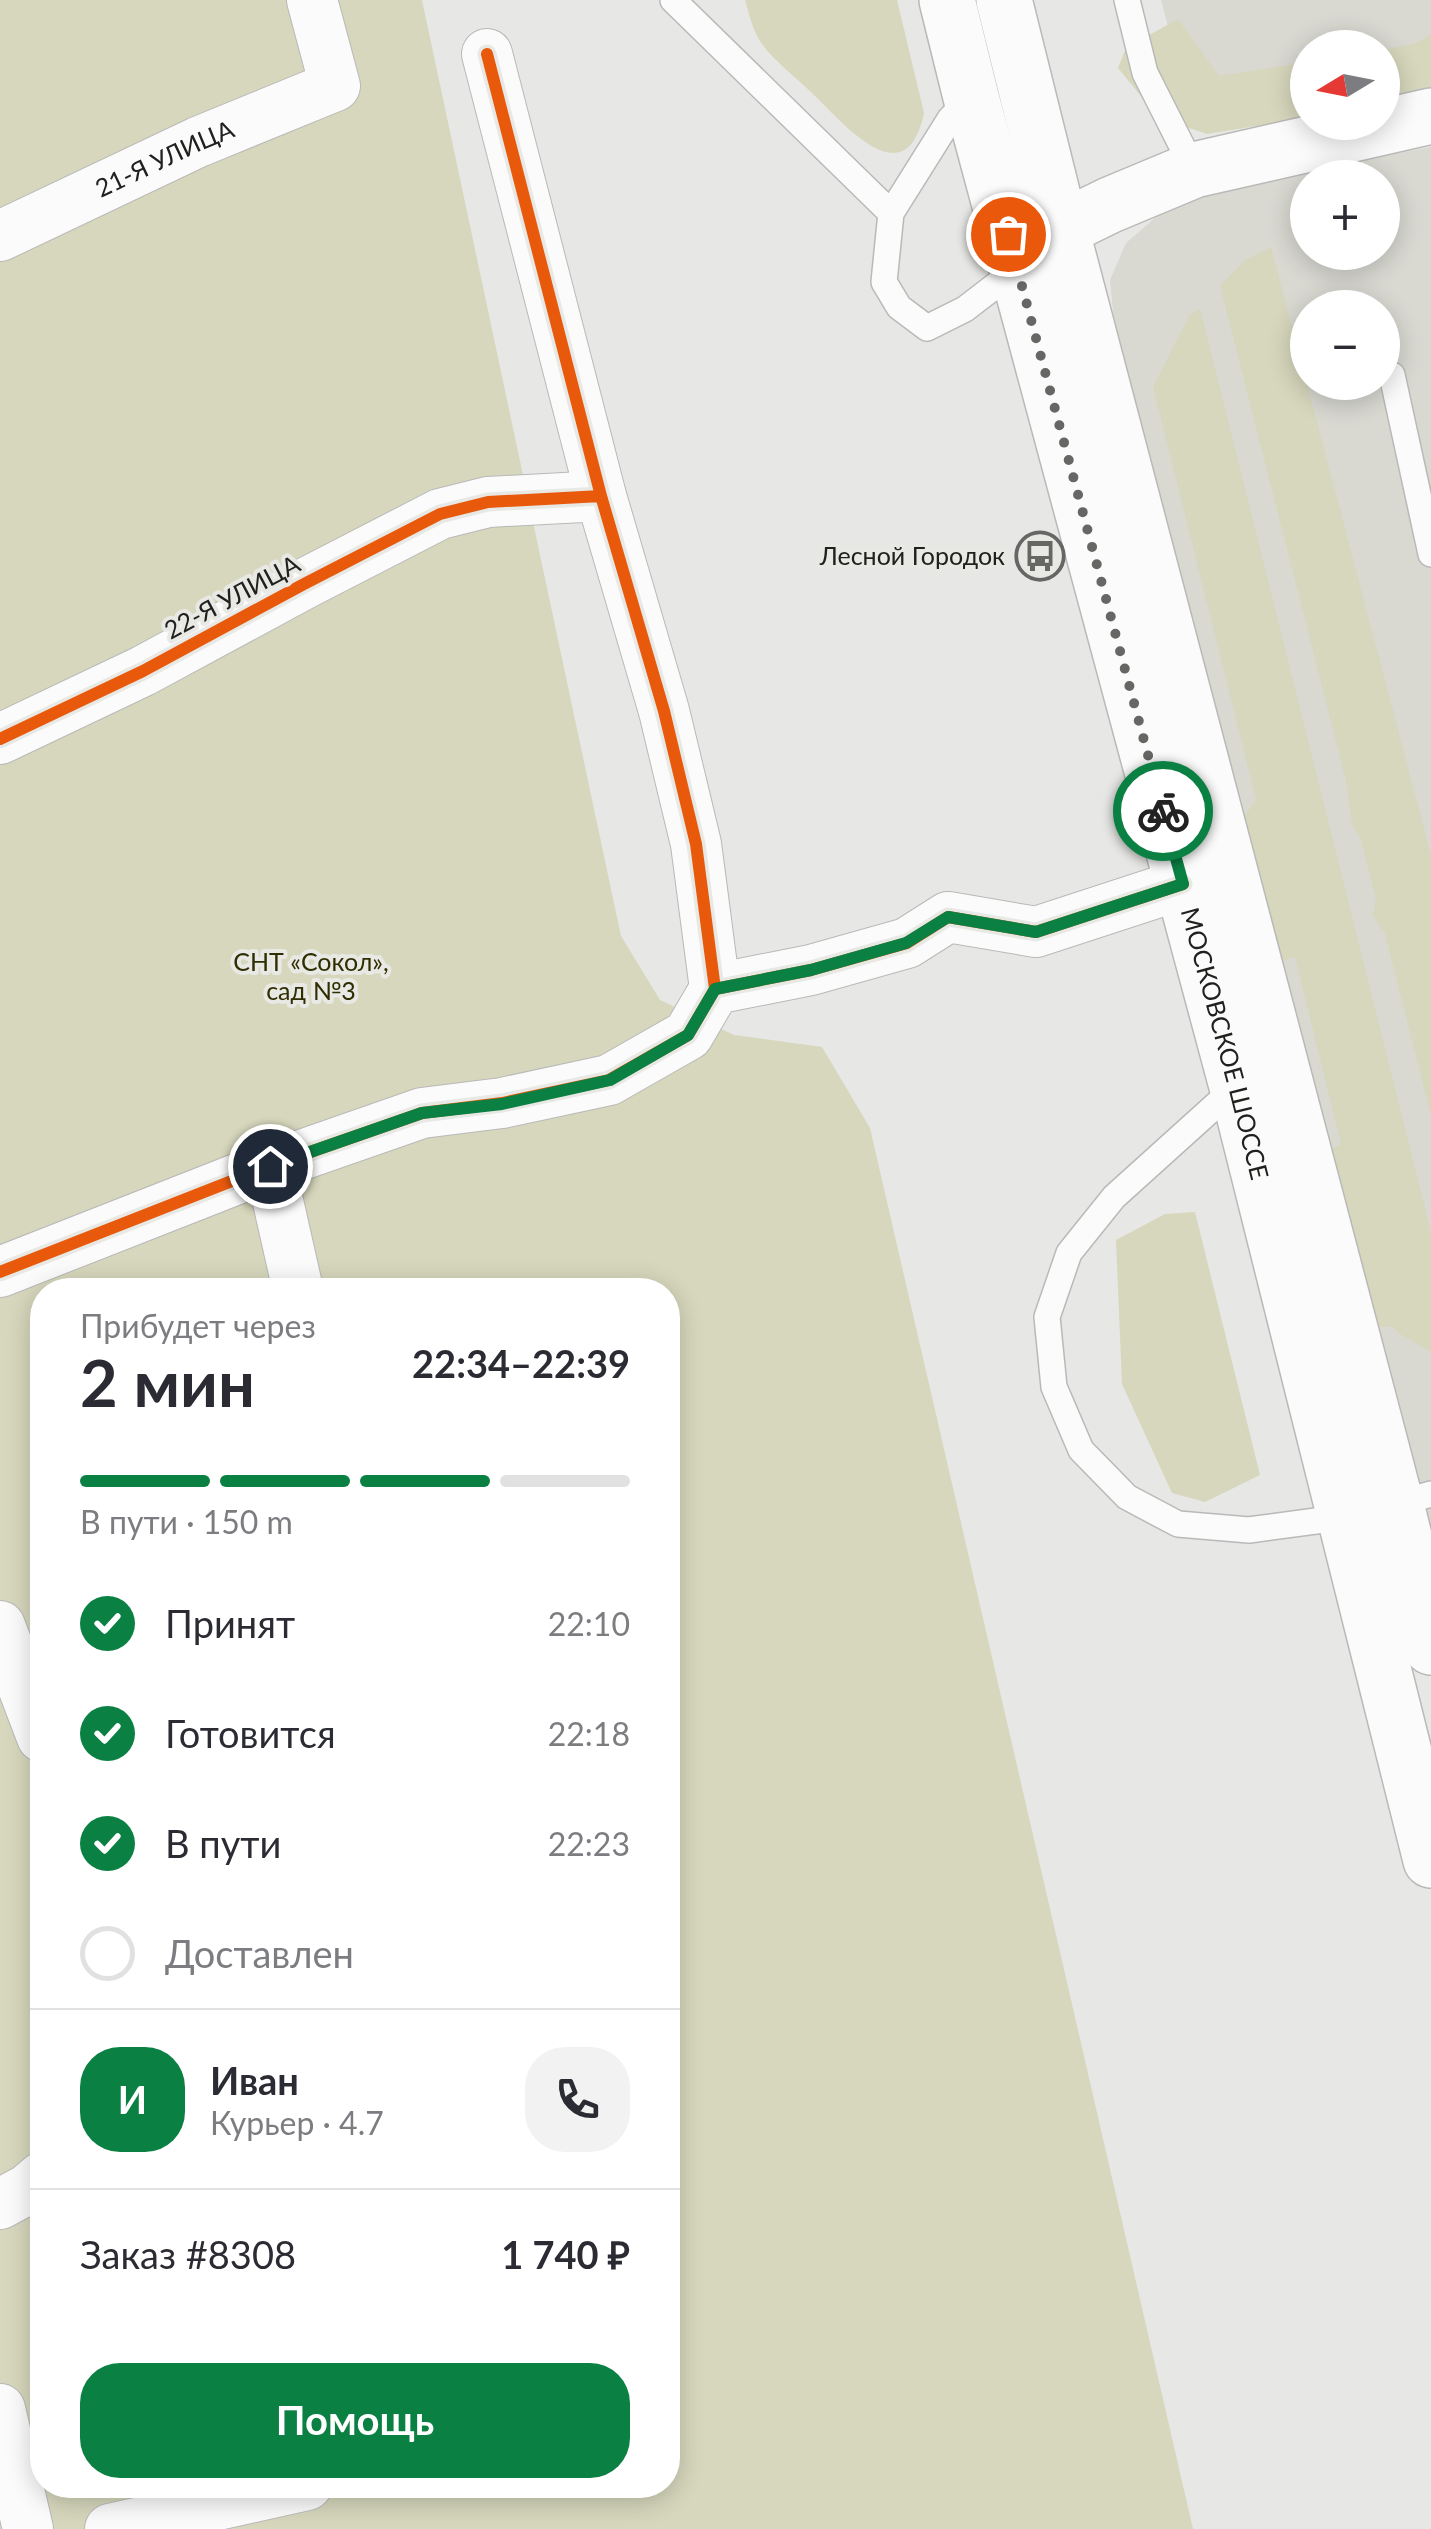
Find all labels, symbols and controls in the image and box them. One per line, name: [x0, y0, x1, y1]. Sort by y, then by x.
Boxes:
north arrow: [1290, 30, 1400, 140]
map controls: [1290, 30, 1400, 400]
street label: 21-Я УЛИЦА: [90, 113, 238, 203]
button: +: [1290, 160, 1400, 270]
pin: [966, 192, 1051, 277]
icon: bag: [981, 207, 1036, 262]
button: −: [1290, 290, 1400, 400]
bus stop icon: Лесной Городок: [1014, 530, 1066, 582]
place label: Лесной Городок: [819, 540, 1005, 570]
street label: 22-Я УЛИЦА: [159, 548, 305, 644]
courier: [1113, 761, 1213, 861]
icon: bike: [1136, 784, 1191, 839]
street label: МОСКОВСКОЕ ШОССЕ: [1176, 904, 1276, 1182]
park label: СНТ «Сокол», сад №3: [233, 946, 389, 1005]
pin: [228, 1124, 313, 1209]
icon: home: [243, 1139, 298, 1194]
text: Прибудет через: [80, 1306, 316, 1345]
text: 22:34–22:39: [412, 1340, 630, 1386]
text: 2 мин: [80, 1343, 255, 1421]
text: В пути · 150 m: [80, 1502, 293, 1541]
icon: check: [80, 1596, 135, 1651]
text: Принят: [165, 1600, 295, 1646]
text: 22:10: [548, 1604, 630, 1643]
icon: check: [80, 1706, 135, 1761]
text: Готовится: [165, 1710, 336, 1756]
text: 22:18: [548, 1714, 630, 1753]
icon: check: [80, 1816, 135, 1871]
text: В пути: [165, 1820, 281, 1866]
text: 22:23: [548, 1824, 630, 1863]
text: Доставлен: [165, 1930, 354, 1976]
button: phone: [525, 2047, 630, 2152]
text: Иван: [210, 2057, 299, 2103]
text: И: [118, 2076, 147, 2122]
text: Курьер · 4.7: [210, 2103, 384, 2142]
text: Заказ #8308: [80, 2231, 296, 2277]
text: 1 740 ₽: [501, 2231, 630, 2277]
button: Помощь: [80, 2363, 630, 2478]

